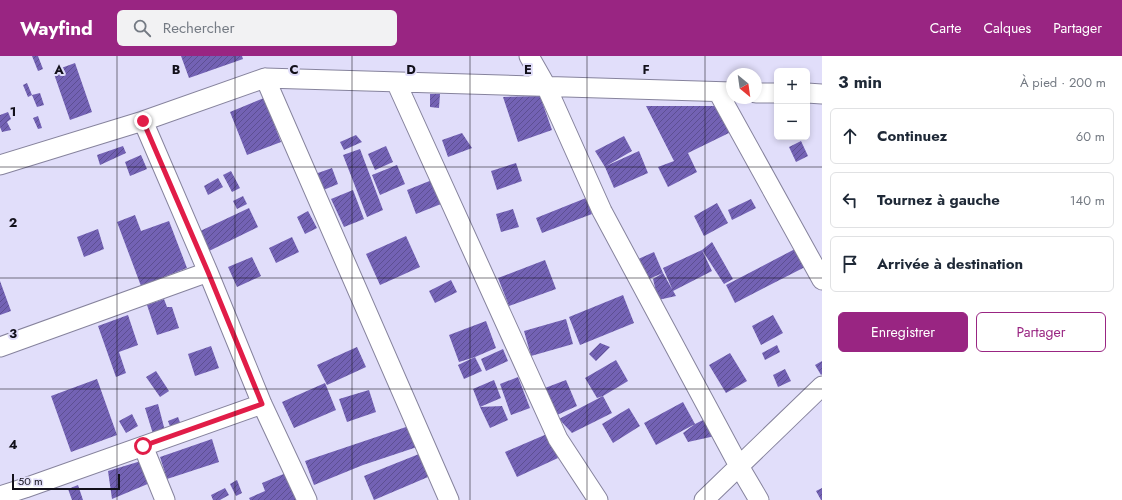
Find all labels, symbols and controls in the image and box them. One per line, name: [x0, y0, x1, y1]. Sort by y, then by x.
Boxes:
search box: [117, 10, 397, 46]
text: Wayfind: [20, 15, 93, 42]
icon: search: [131, 17, 153, 39]
text: Rechercher: [163, 17, 235, 39]
text: Carte: [930, 18, 961, 38]
text: Calques: [983, 18, 1031, 38]
text: Partager: [1053, 18, 1102, 38]
text: A: [53, 60, 64, 79]
text: B: [172, 60, 181, 79]
text: C: [289, 60, 299, 79]
text: D: [406, 60, 416, 79]
text: E: [524, 60, 532, 79]
text: F: [642, 60, 650, 79]
north arrow: [726, 68, 762, 104]
map controls: [774, 68, 810, 140]
button: +: [774, 68, 810, 104]
text: 3 min: [838, 70, 882, 94]
text: À pied · 200 m: [1020, 73, 1106, 92]
text: 1: [10, 102, 16, 121]
button: −: [774, 104, 810, 140]
route end: [134, 112, 152, 130]
icon: ahead: [839, 125, 861, 147]
text: Continuez: [877, 125, 947, 147]
text: 60 m: [1076, 127, 1105, 146]
icon: left: [839, 189, 861, 211]
text: Tournez à gauche: [877, 189, 1000, 211]
text: 140 m: [1070, 191, 1105, 210]
text: 2: [9, 213, 17, 232]
icon: arrive: [839, 253, 861, 275]
text: Arrivée à destination: [877, 253, 1023, 275]
button: Enregistrer: [838, 312, 968, 352]
button: Partager: [976, 312, 1106, 352]
text: 3: [9, 324, 17, 343]
text: 4: [8, 435, 18, 454]
route start: [134, 437, 152, 455]
scale bar: [12, 472, 120, 491]
text: 50 m: [18, 473, 43, 489]

